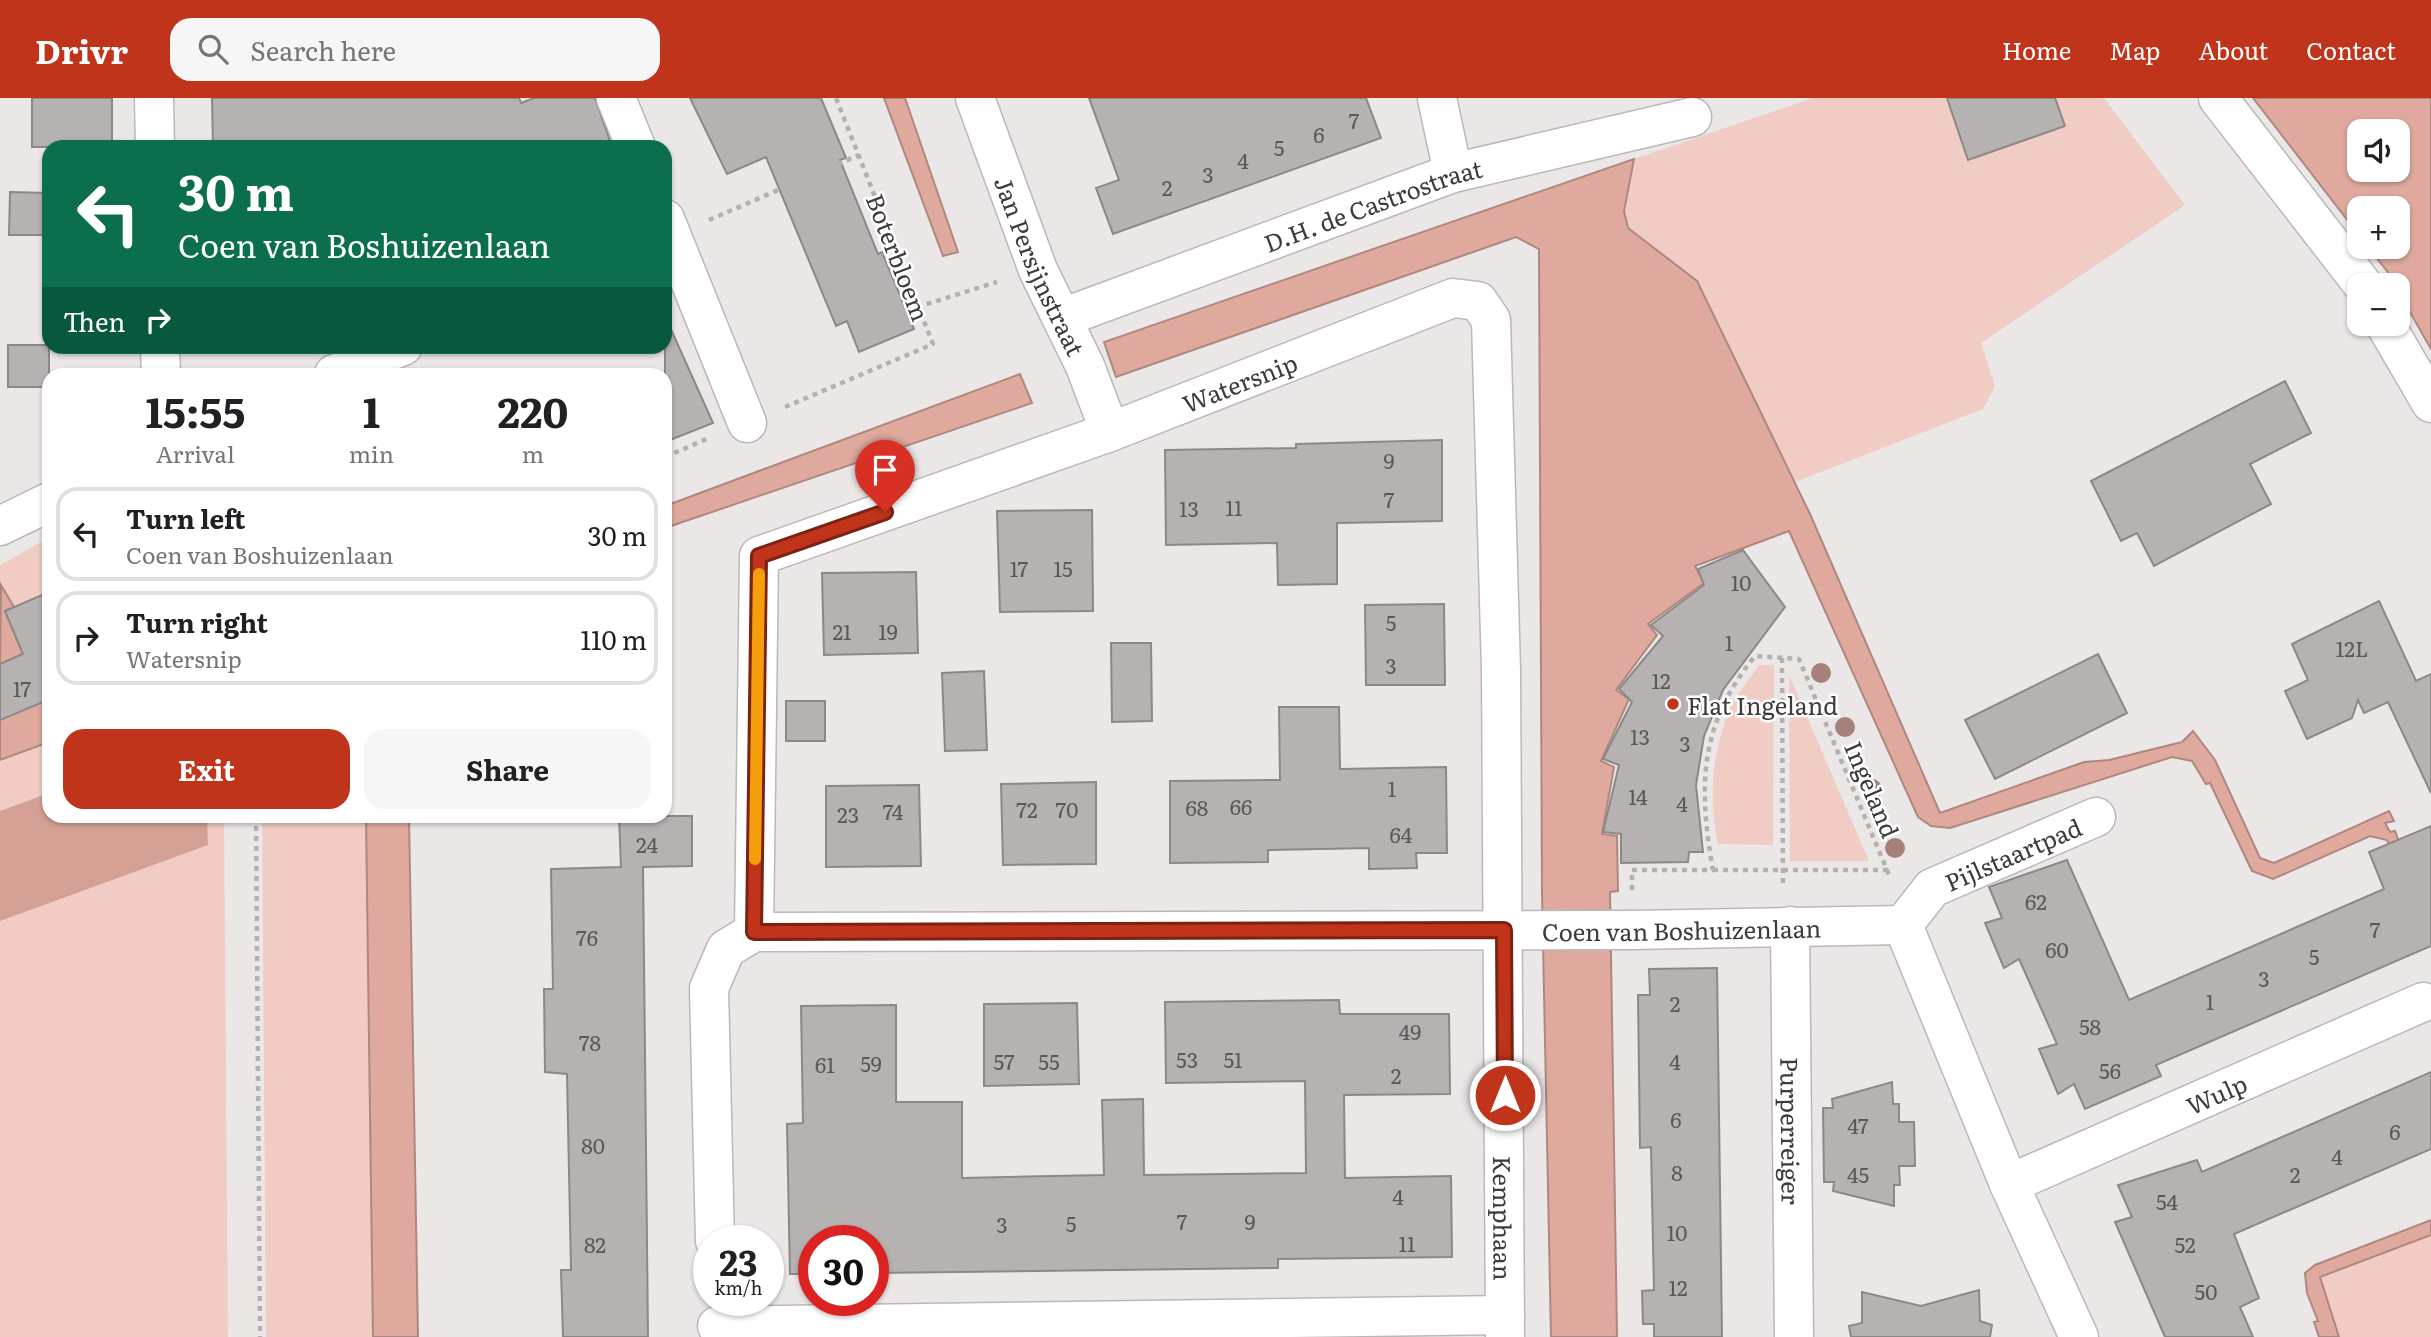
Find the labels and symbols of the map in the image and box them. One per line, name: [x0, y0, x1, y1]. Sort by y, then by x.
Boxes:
house number: 7: [1349, 104, 1360, 135]
house number: 6: [1313, 118, 1325, 149]
house number: 5: [1274, 131, 1284, 162]
house number: 4: [1237, 144, 1249, 175]
street label: D.H. de Castrostraat: [1258, 149, 1486, 259]
house number: 3: [1202, 158, 1214, 189]
street label: Jan Persijnstraat: [987, 171, 1095, 361]
house number: 2: [1162, 171, 1172, 202]
street label: Boterbloem: [859, 188, 939, 326]
street label: Watersnip: [1177, 343, 1302, 420]
pin: [855, 440, 915, 512]
house number: 9: [1384, 444, 1395, 475]
house number: 7: [1384, 483, 1395, 514]
house number: 11: [1225, 491, 1243, 522]
house number: 13: [1179, 492, 1199, 523]
house number: 17: [1010, 552, 1029, 583]
house number: 15: [1053, 552, 1073, 583]
house number: 10: [1731, 566, 1751, 597]
house number: 5: [1386, 606, 1396, 637]
house number: 21: [832, 615, 852, 646]
house number: 19: [878, 615, 898, 646]
house number: 1: [1725, 626, 1734, 657]
house number: 12L: [2336, 632, 2368, 663]
house number: 3: [1385, 649, 1397, 680]
house number: 12: [1651, 664, 1671, 695]
house number: 17: [13, 672, 32, 703]
place label: Flat Ingeland: [1687, 687, 1838, 722]
marker: Flat Ingeland: [1665, 696, 1681, 712]
house number: 13: [1630, 720, 1650, 751]
house number: 3: [1679, 727, 1691, 758]
street label: Ingeland: [1837, 735, 1909, 843]
house number: 1: [1388, 772, 1397, 803]
house number: 14: [1628, 780, 1648, 811]
house number: 4: [1676, 787, 1688, 818]
house number: 66: [1230, 790, 1252, 821]
house number: 68: [1186, 791, 1208, 822]
house number: 72: [1016, 793, 1038, 824]
house number: 70: [1056, 793, 1078, 824]
house number: 74: [883, 795, 904, 826]
house number: 23: [837, 798, 859, 829]
street label: Pijlstaartpad: [1939, 808, 2087, 898]
house number: 64: [1390, 818, 1413, 849]
house number: 24: [636, 828, 659, 859]
house number: 62: [2025, 885, 2047, 916]
street label: Coen van Boshuizenlaan: [1542, 909, 1822, 948]
house number: 7: [2370, 913, 2381, 944]
house number: 76: [576, 921, 598, 952]
house number: 60: [2045, 933, 2069, 964]
house number: 5: [2309, 940, 2319, 971]
house number: 3: [2258, 962, 2270, 993]
house number: 1: [2206, 985, 2215, 1016]
house number: 2: [1670, 987, 1680, 1018]
house number: 58: [2079, 1010, 2101, 1041]
house number: 49: [1399, 1015, 1421, 1046]
house number: 78: [579, 1026, 601, 1057]
house number: 53: [1176, 1043, 1198, 1074]
house number: 51: [1223, 1043, 1243, 1074]
house number: 57: [993, 1045, 1015, 1076]
house number: 55: [1038, 1045, 1060, 1076]
house number: 4: [1669, 1045, 1681, 1076]
house number: 59: [860, 1047, 882, 1078]
house number: 61: [815, 1048, 835, 1079]
house number: 56: [2099, 1054, 2121, 1085]
street label: Purperreiger: [1774, 1057, 1810, 1206]
position arrow: [1468, 1058, 1542, 1132]
house number: 2: [1391, 1059, 1401, 1090]
street label: Wulp: [2180, 1064, 2252, 1122]
house number: 6: [1670, 1103, 1682, 1134]
house number: 47: [1847, 1109, 1869, 1140]
house number: 6: [2389, 1115, 2401, 1146]
house number: 80: [581, 1129, 605, 1160]
house number: 4: [2331, 1140, 2343, 1171]
street label: Kemphaan: [1486, 1156, 1522, 1281]
house number: 8: [1671, 1156, 1683, 1187]
house number: 45: [1847, 1158, 1869, 1189]
house number: 2: [2290, 1158, 2300, 1189]
house number: 4: [1392, 1180, 1404, 1211]
house number: 54: [2156, 1185, 2179, 1216]
house number: 7: [1177, 1205, 1188, 1236]
house number: 9: [1245, 1205, 1256, 1236]
house number: 5: [1066, 1207, 1076, 1238]
house number: 3: [996, 1208, 1008, 1239]
house number: 10: [1667, 1216, 1687, 1247]
speed limit sign: 30: [798, 1225, 889, 1316]
house number: 11: [1398, 1227, 1416, 1258]
house number: 82: [584, 1228, 606, 1259]
house number: 52: [2174, 1228, 2196, 1259]
house number: 12: [1668, 1271, 1688, 1302]
house number: 50: [2195, 1275, 2217, 1306]

